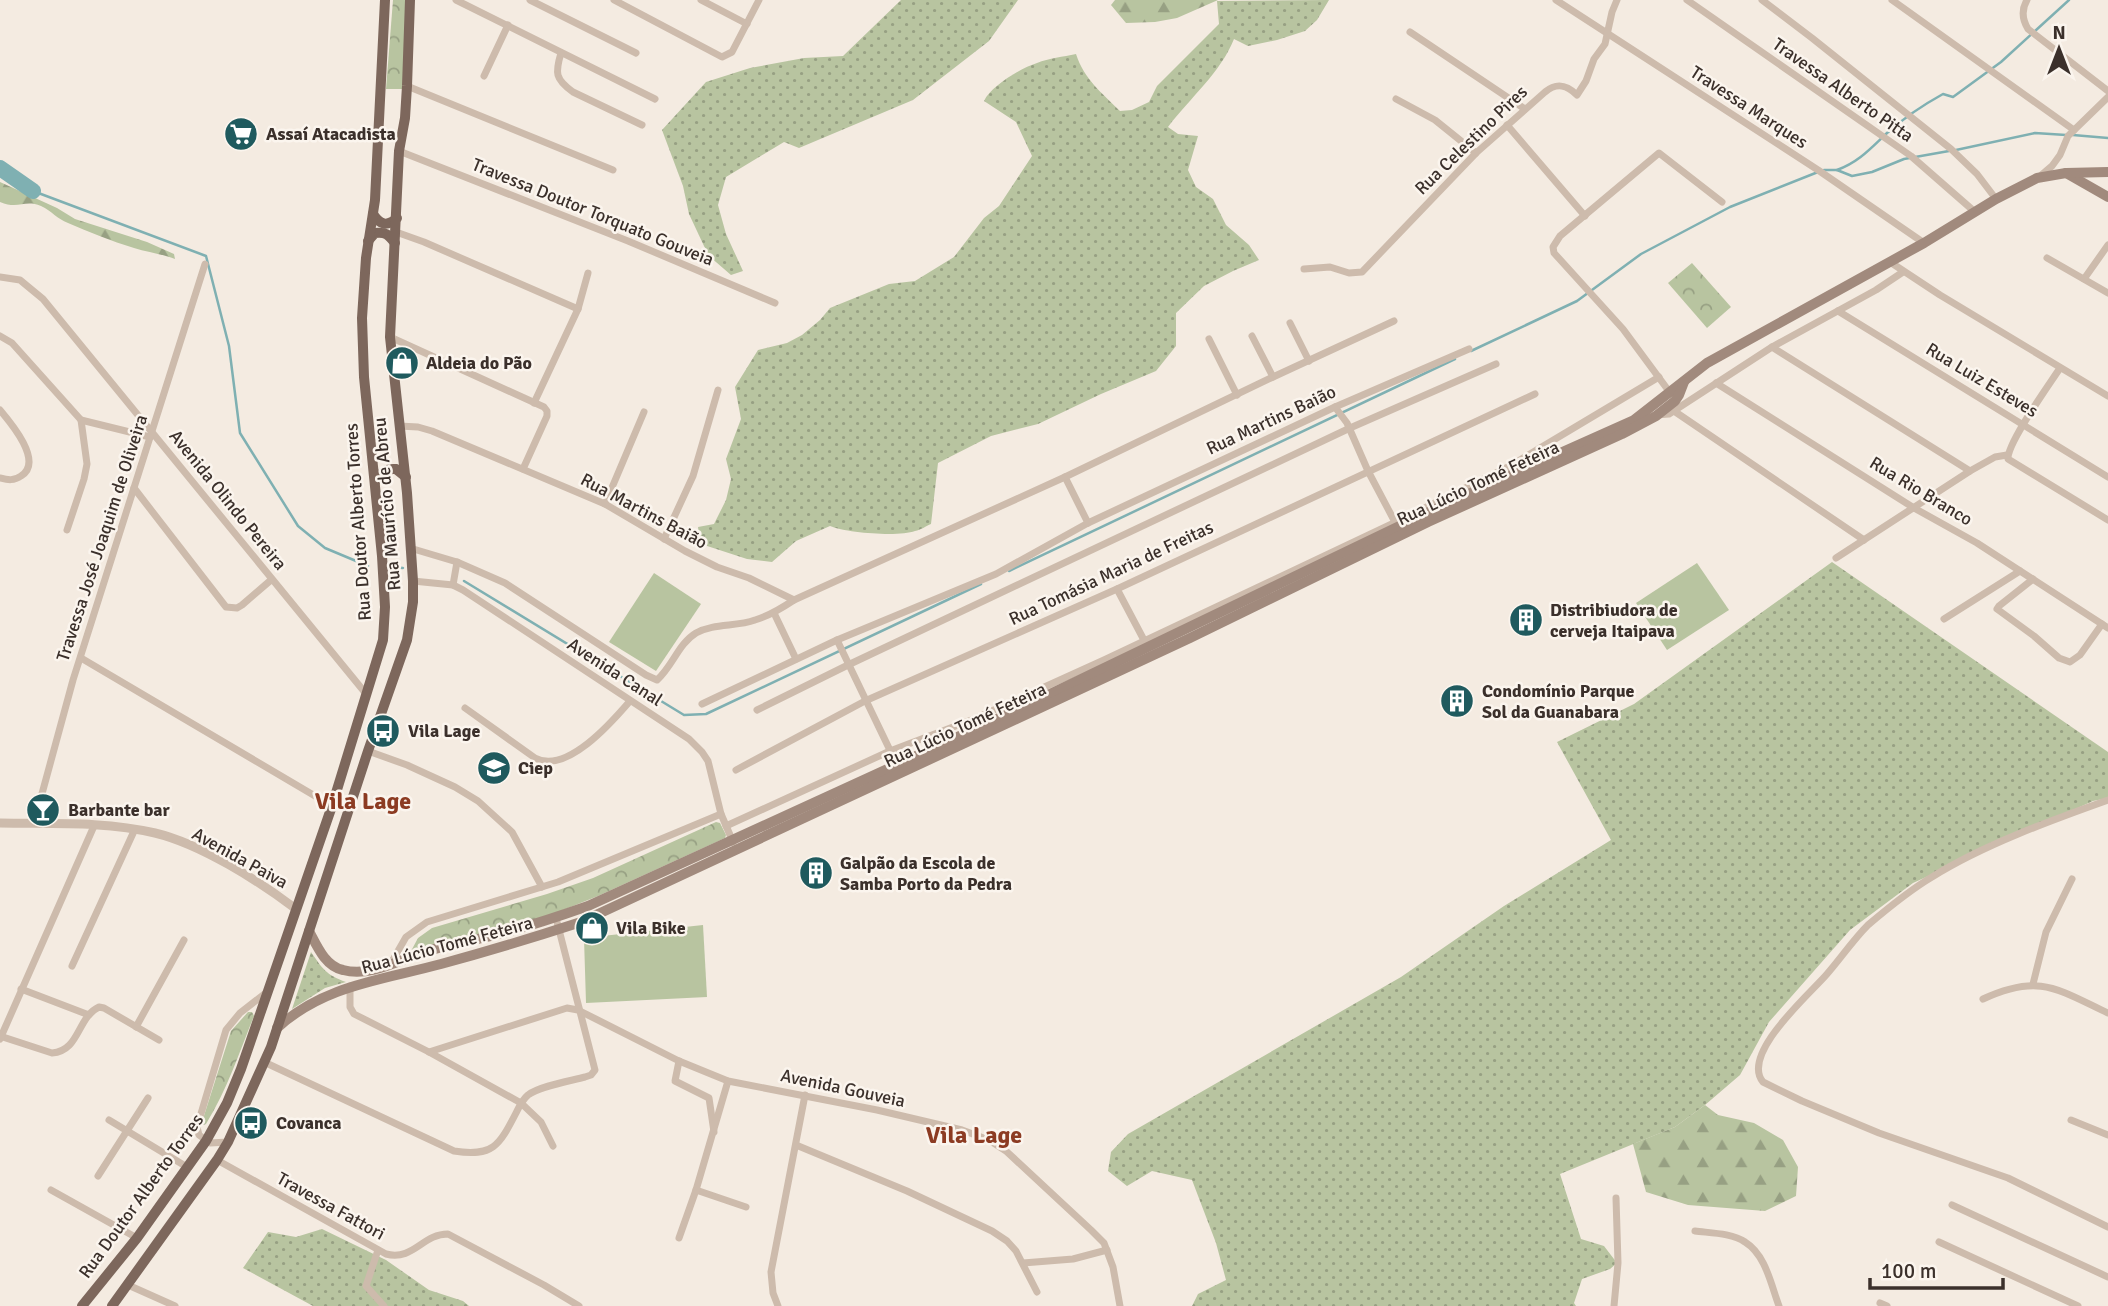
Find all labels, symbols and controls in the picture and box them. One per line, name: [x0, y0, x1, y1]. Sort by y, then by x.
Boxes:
north arrow: [2024, 14, 2094, 84]
text: N: [2052, 21, 2066, 45]
street label: Travessa Alberto Pitta: [1768, 33, 1918, 147]
street label: Travessa Marques: [1686, 61, 1812, 153]
street label: Rua Celestino Pires: [1410, 81, 1532, 199]
supermarket icon: Assaí Atacadista: [222, 115, 260, 153]
place label: Assaí Atacadista: [266, 123, 396, 145]
street label: Travessa Doutor Torquato Gouveia: [469, 153, 717, 271]
street label: Rua Luiz Esteves: [1922, 338, 2042, 422]
shop icon: Aldeia do Pão: [383, 344, 421, 382]
place label: Aldeia do Pão: [426, 352, 532, 374]
street label: Rua Martins Baião: [1203, 380, 1339, 460]
street label: Travessa José Joaquim de Oliveira: [52, 412, 152, 664]
street label: Rua Maurício de Abreu: [368, 417, 406, 591]
street label: Rua Doutor Alberto Torres: [340, 422, 376, 621]
street label: Avenida Olindo Pereira: [165, 425, 291, 575]
street label: Rua Lúcio Tomé Feteira: [1393, 436, 1563, 530]
street label: Rua Rio Branco: [1866, 452, 1976, 530]
street label: Rua Martins Baião: [577, 468, 711, 554]
street label: Rua Tomásia Maria de Freitas: [1005, 516, 1217, 630]
place label: Distribiudora de cerveja Itaipava: [1550, 599, 1678, 642]
building icon: Distribiudora de cerveja Itaipava: [1507, 601, 1545, 639]
street label: Avenida Canal: [563, 633, 667, 711]
street label: Rua Lúcio Tomé Feteira: [880, 678, 1050, 772]
place label: Condomínio Parque Sol da Guanabara: [1482, 680, 1635, 723]
building icon: Condomínio Parque Sol da Guanabara: [1438, 682, 1476, 720]
bus stop icon: Vila Lage: [364, 712, 402, 750]
place label: Vila Lage: [408, 720, 480, 742]
school or university icon: Ciep: [475, 749, 513, 787]
place label: Ciep: [518, 757, 553, 779]
district label: Vila Lage: [315, 786, 411, 816]
bar icon: Barbante bar: [24, 791, 62, 829]
place label: Barbante bar: [68, 799, 171, 821]
street label: Avenida Paiva: [188, 823, 292, 893]
place label: Galpão da Escola de Samba Porto da Pedra: [840, 852, 1012, 895]
building icon: Galpão da Escola de Samba Porto da Pedra: [797, 854, 835, 892]
shop icon: Vila Bike: [573, 909, 611, 947]
street label: Rua Lúcio Tomé Feteira: [359, 912, 535, 978]
place label: Vila Bike: [616, 917, 686, 939]
street label: Avenida Gouveia: [779, 1064, 907, 1112]
bus stop icon: Covanca: [232, 1104, 270, 1142]
street label: Rua Doutor Alberto Torres: [74, 1109, 208, 1283]
place label: Covanca: [276, 1112, 342, 1134]
district label: Vila Lage: [926, 1120, 1022, 1150]
street label: Travessa Fattori: [273, 1167, 389, 1245]
scale bar: [1870, 1246, 2003, 1290]
text: 100 m: [1881, 1258, 1936, 1284]

